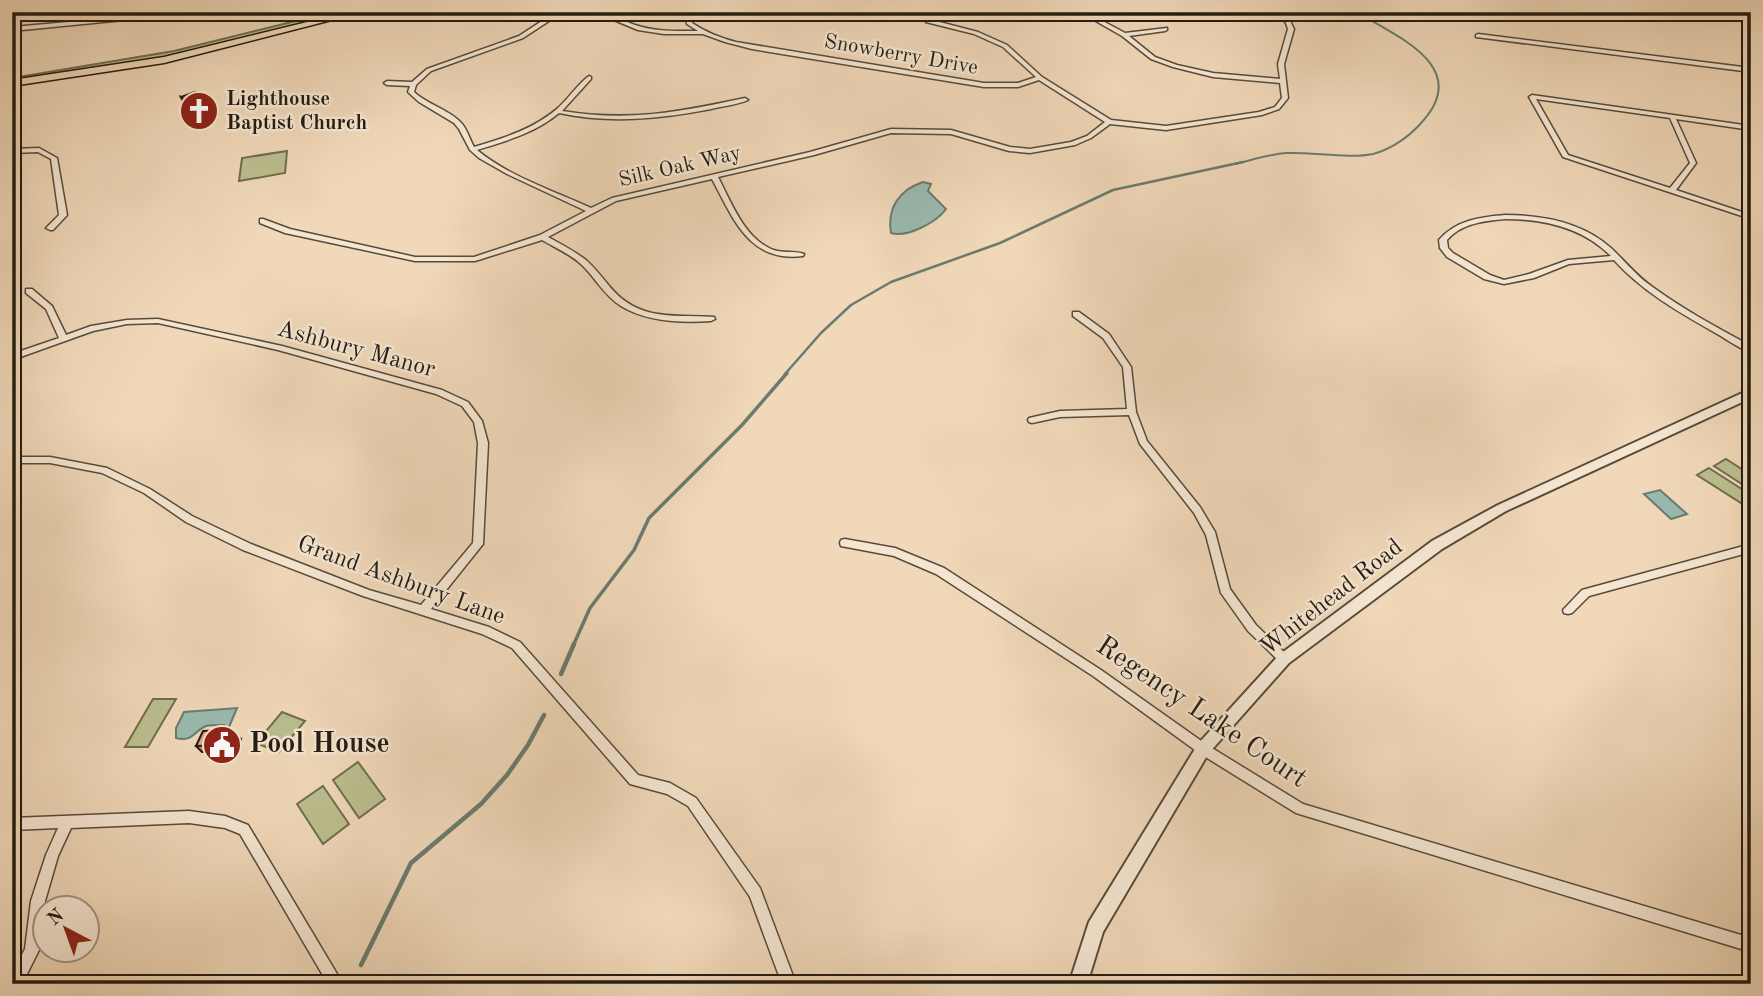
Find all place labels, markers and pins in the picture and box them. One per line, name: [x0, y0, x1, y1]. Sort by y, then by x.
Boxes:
place label: Lighthouse Baptist Church: [226, 89, 368, 134]
church icon: Lighthouse Baptist Church: [178, 90, 220, 132]
public building icon: Pool House: [201, 724, 243, 766]
place label: Pool House: [249, 731, 390, 759]

